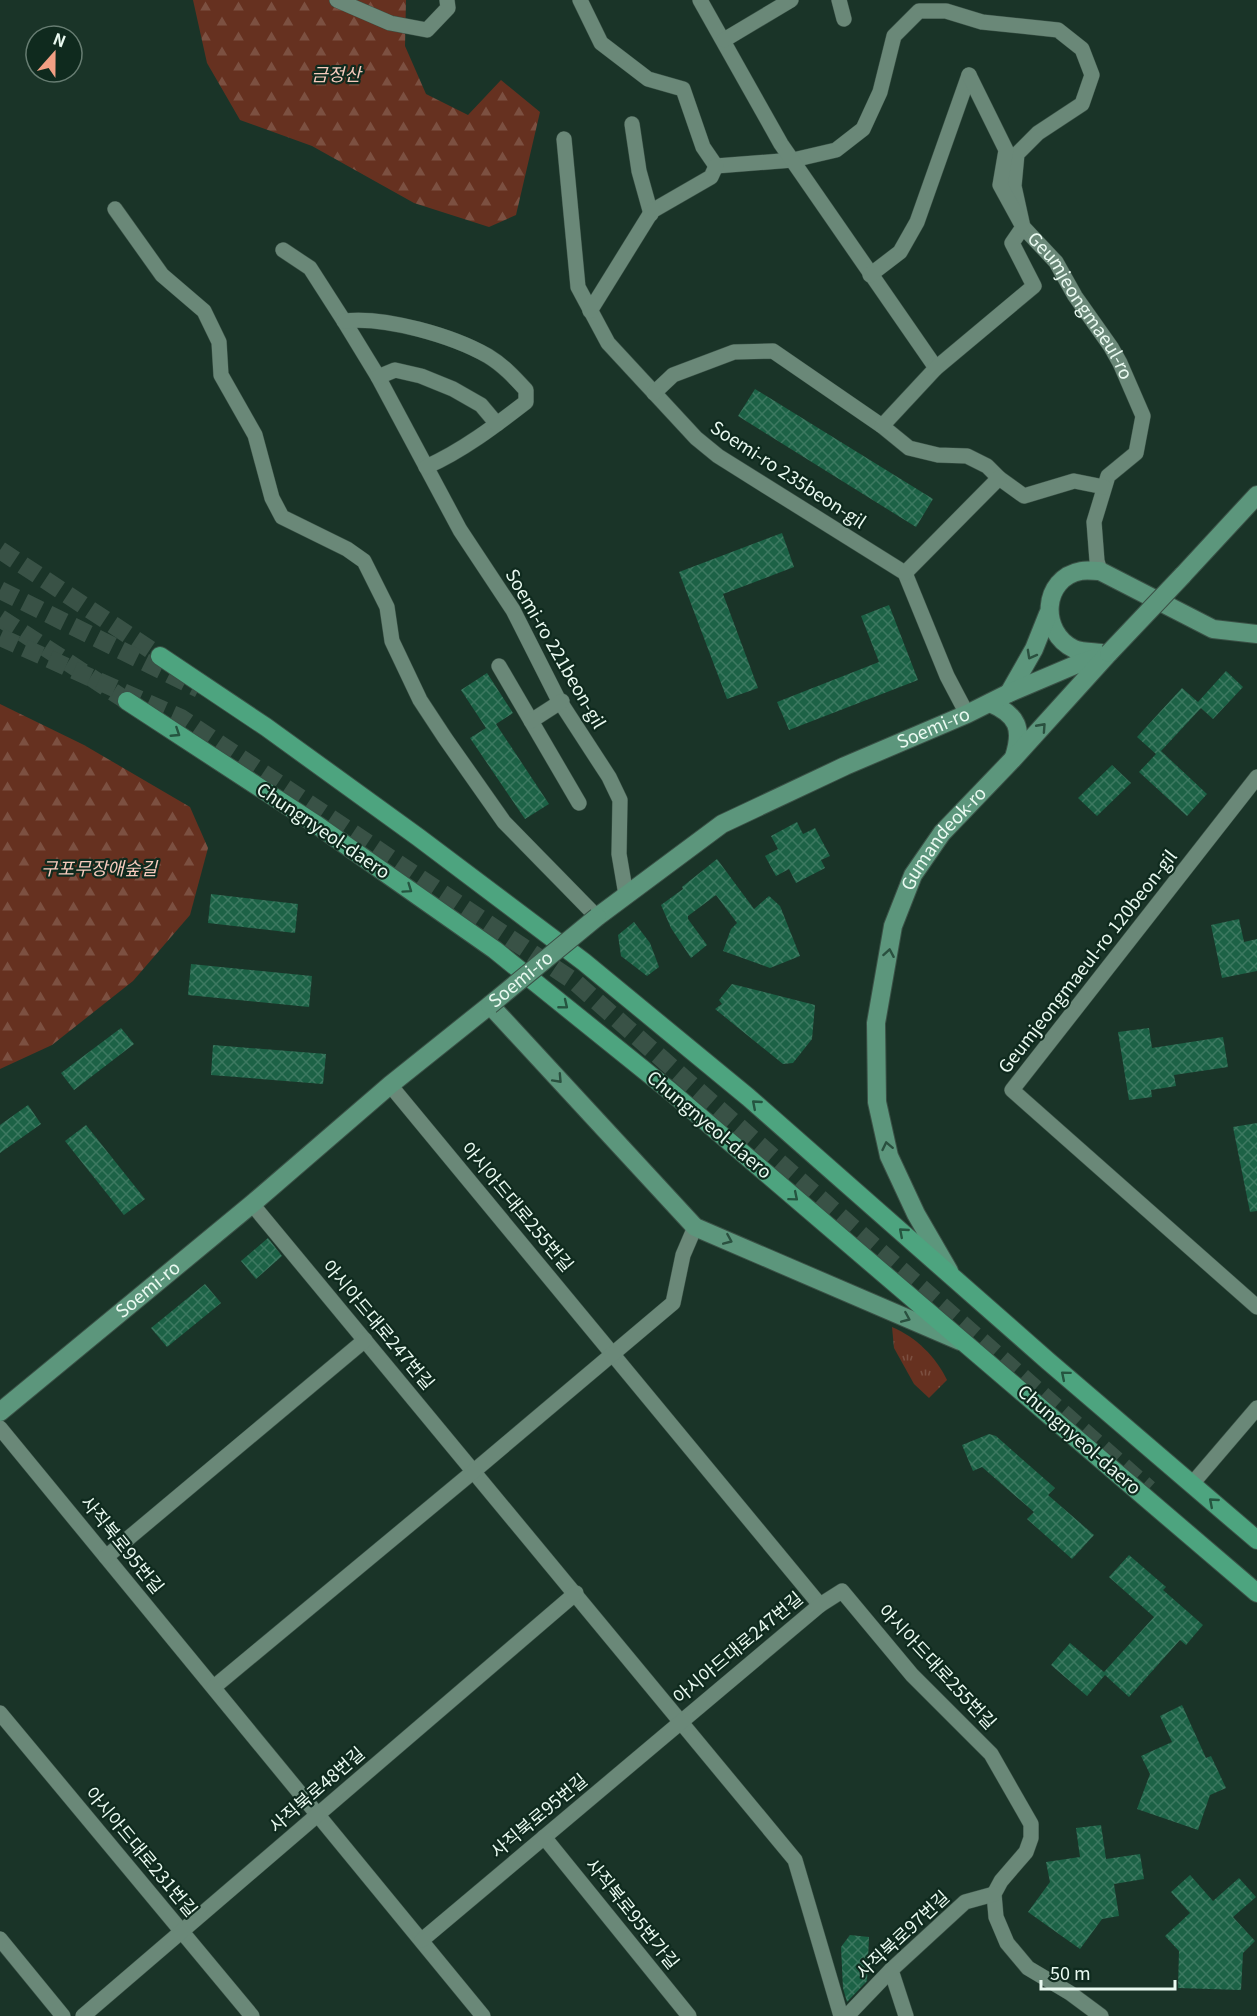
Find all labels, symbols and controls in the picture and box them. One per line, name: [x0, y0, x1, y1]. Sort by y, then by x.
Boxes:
north arrow: [24, 24, 84, 84]
text: N: [50, 26, 70, 52]
park label: 금정산: [311, 60, 363, 86]
street label: Geumjeongmaeul-ro: [1023, 225, 1141, 383]
street label: Soemi-ro 235beon-gil: [706, 413, 872, 533]
street label: Soemi-ro 221beon-gil: [500, 563, 613, 733]
one-way arrow: [1027, 648, 1038, 659]
street label: Soemi-ro: [892, 699, 973, 754]
one-way arrow: [1035, 723, 1046, 734]
one-way arrow: [170, 726, 180, 738]
street label: Chungnyeol-daero: [252, 775, 396, 884]
street label: Gumandeok-ro: [893, 780, 991, 893]
street label: Geumjeongmaeul-ro 120beon-gil: [991, 844, 1182, 1078]
park label: 구포무장애숲길: [41, 854, 158, 880]
one-way arrow: [401, 882, 412, 893]
street label: Soemi-ro: [482, 943, 558, 1013]
one-way arrow: [882, 948, 894, 958]
one-way arrow: [557, 998, 568, 1009]
street label: Chungnyeol-daero: [642, 1063, 778, 1184]
one-way arrow: [551, 1072, 562, 1082]
one-way arrow: [752, 1100, 763, 1111]
street label: 아시아드대로255번길: [456, 1135, 581, 1276]
one-way arrow: [881, 1141, 894, 1151]
one-way arrow: [787, 1190, 798, 1201]
one-way arrow: [899, 1228, 910, 1239]
one-way arrow: [721, 1233, 732, 1245]
street label: 아시아드대로247번길: [317, 1253, 442, 1394]
street label: Soemi-ro: [109, 1254, 185, 1323]
one-way arrow: [900, 1311, 911, 1323]
one-way arrow: [1061, 1371, 1072, 1382]
street label: Chungnyeol-daero: [1013, 1378, 1148, 1499]
street label: 사직북로95번길: [76, 1489, 171, 1598]
one-way arrow: [1209, 1498, 1220, 1509]
street label: 아시아드대로247번길: [666, 1584, 807, 1709]
street label: 아시아드대로255번길: [874, 1597, 1003, 1734]
street label: 사직북로48번길: [262, 1740, 369, 1837]
street label: 사직북로95번길: [484, 1766, 592, 1863]
street label: 아시아드대로231번길: [80, 1780, 205, 1921]
street label: 사직북로95번가길: [581, 1852, 686, 1974]
street label: 사직북로97번길: [849, 1883, 954, 1984]
scale bar: [1041, 1953, 1174, 1991]
text: 50 m: [1050, 1959, 1091, 1985]

